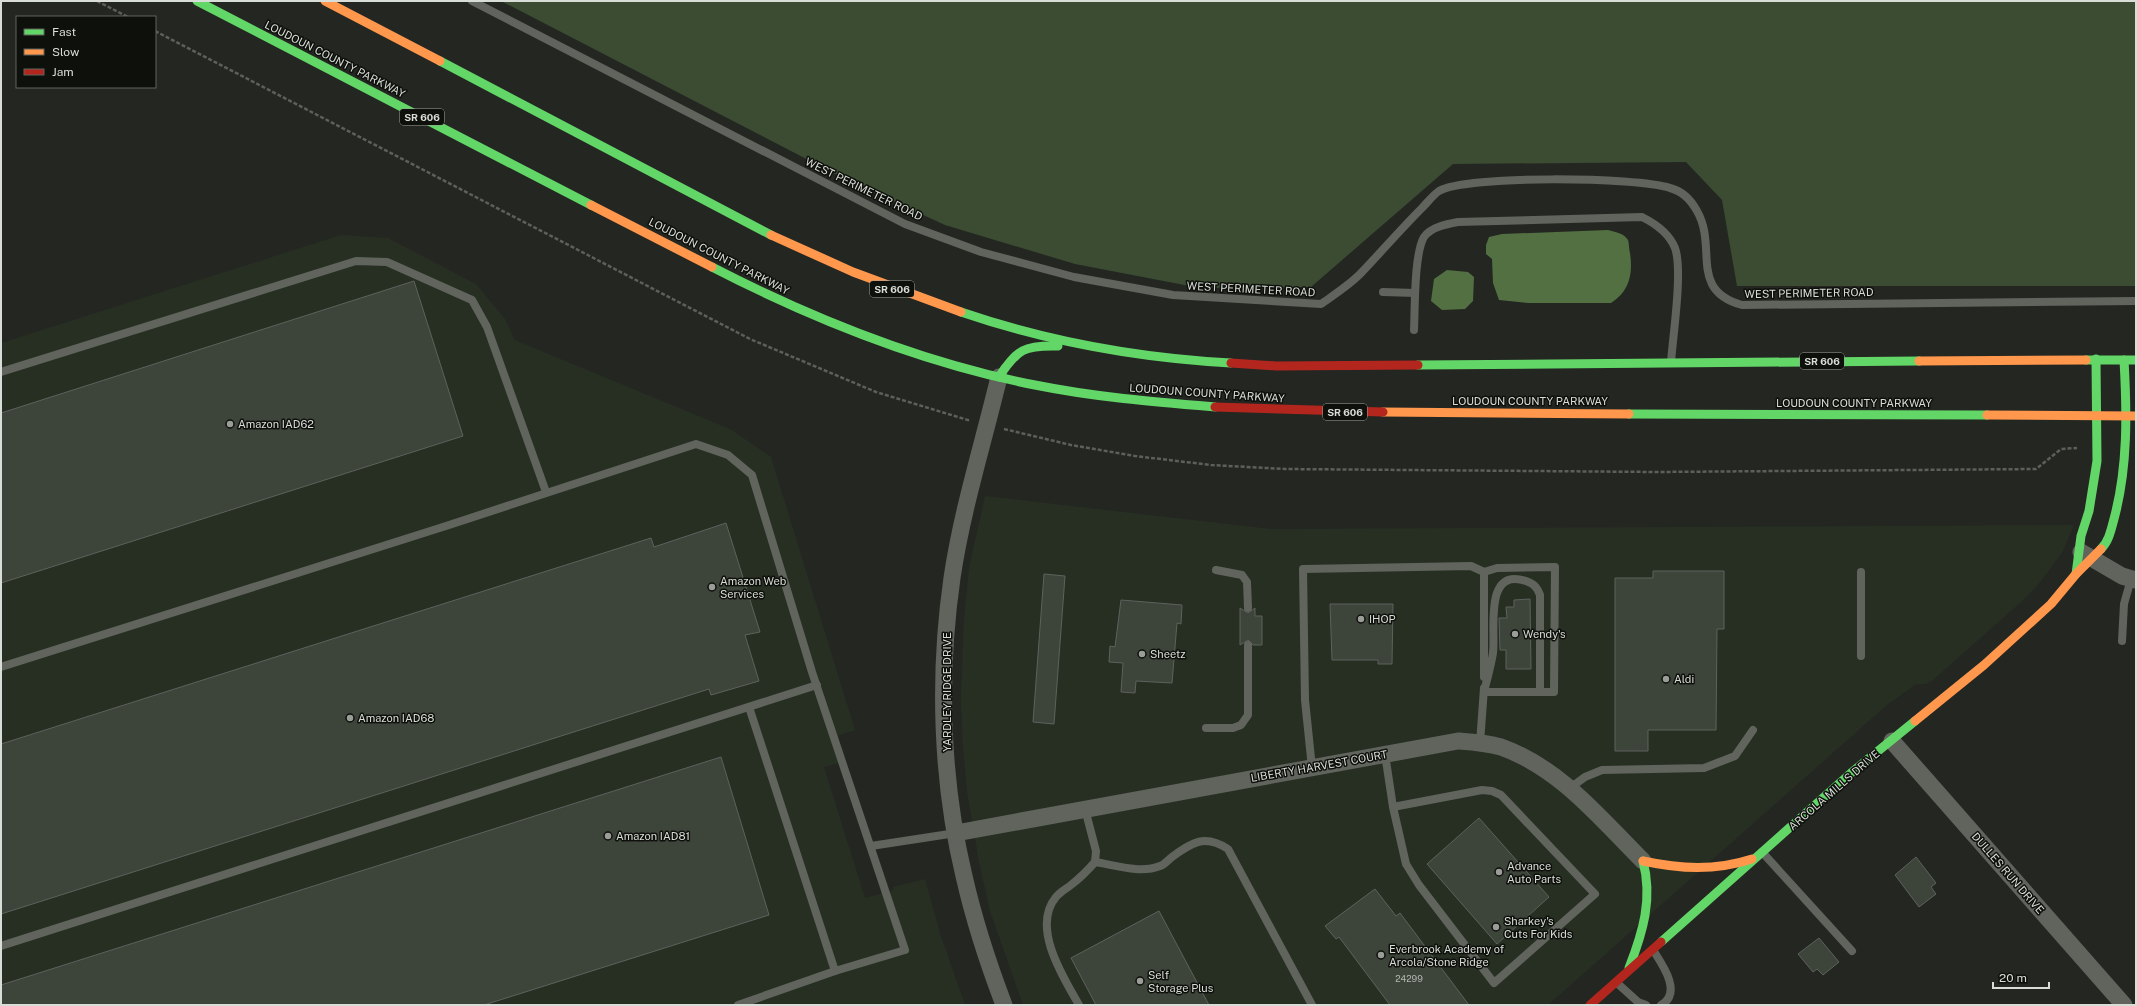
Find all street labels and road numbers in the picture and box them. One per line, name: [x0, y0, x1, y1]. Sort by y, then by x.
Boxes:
street label: LOUDOUN COUNTY PARKWAY: [263, 18, 407, 100]
road number: SR 606: [400, 109, 444, 125]
street label: WEST PERIMETER ROAD: [803, 155, 925, 223]
street label: LOUDOUN COUNTY PARKWAY: [647, 215, 791, 297]
street label: WEST PERIMETER ROAD: [1186, 280, 1316, 298]
road number: SR 606: [870, 281, 914, 297]
street label: WEST PERIMETER ROAD: [1744, 286, 1874, 300]
road number: SR 606: [1800, 353, 1844, 369]
street label: LOUDOUN COUNTY PARKWAY: [1129, 382, 1285, 404]
street label: LOUDOUN COUNTY PARKWAY: [1452, 395, 1608, 407]
street label: LOUDOUN COUNTY PARKWAY: [1776, 397, 1932, 409]
road number: SR 606: [1323, 404, 1367, 420]
street label: YARDLEY RIDGE DRIVE: [941, 632, 953, 752]
street label: ARCOLA MILLS DRIVE: [1786, 747, 1882, 833]
street label: LIBERTY HARVEST COURT: [1250, 748, 1389, 784]
street label: DULLES RUN DRIVE: [1970, 830, 2047, 916]

